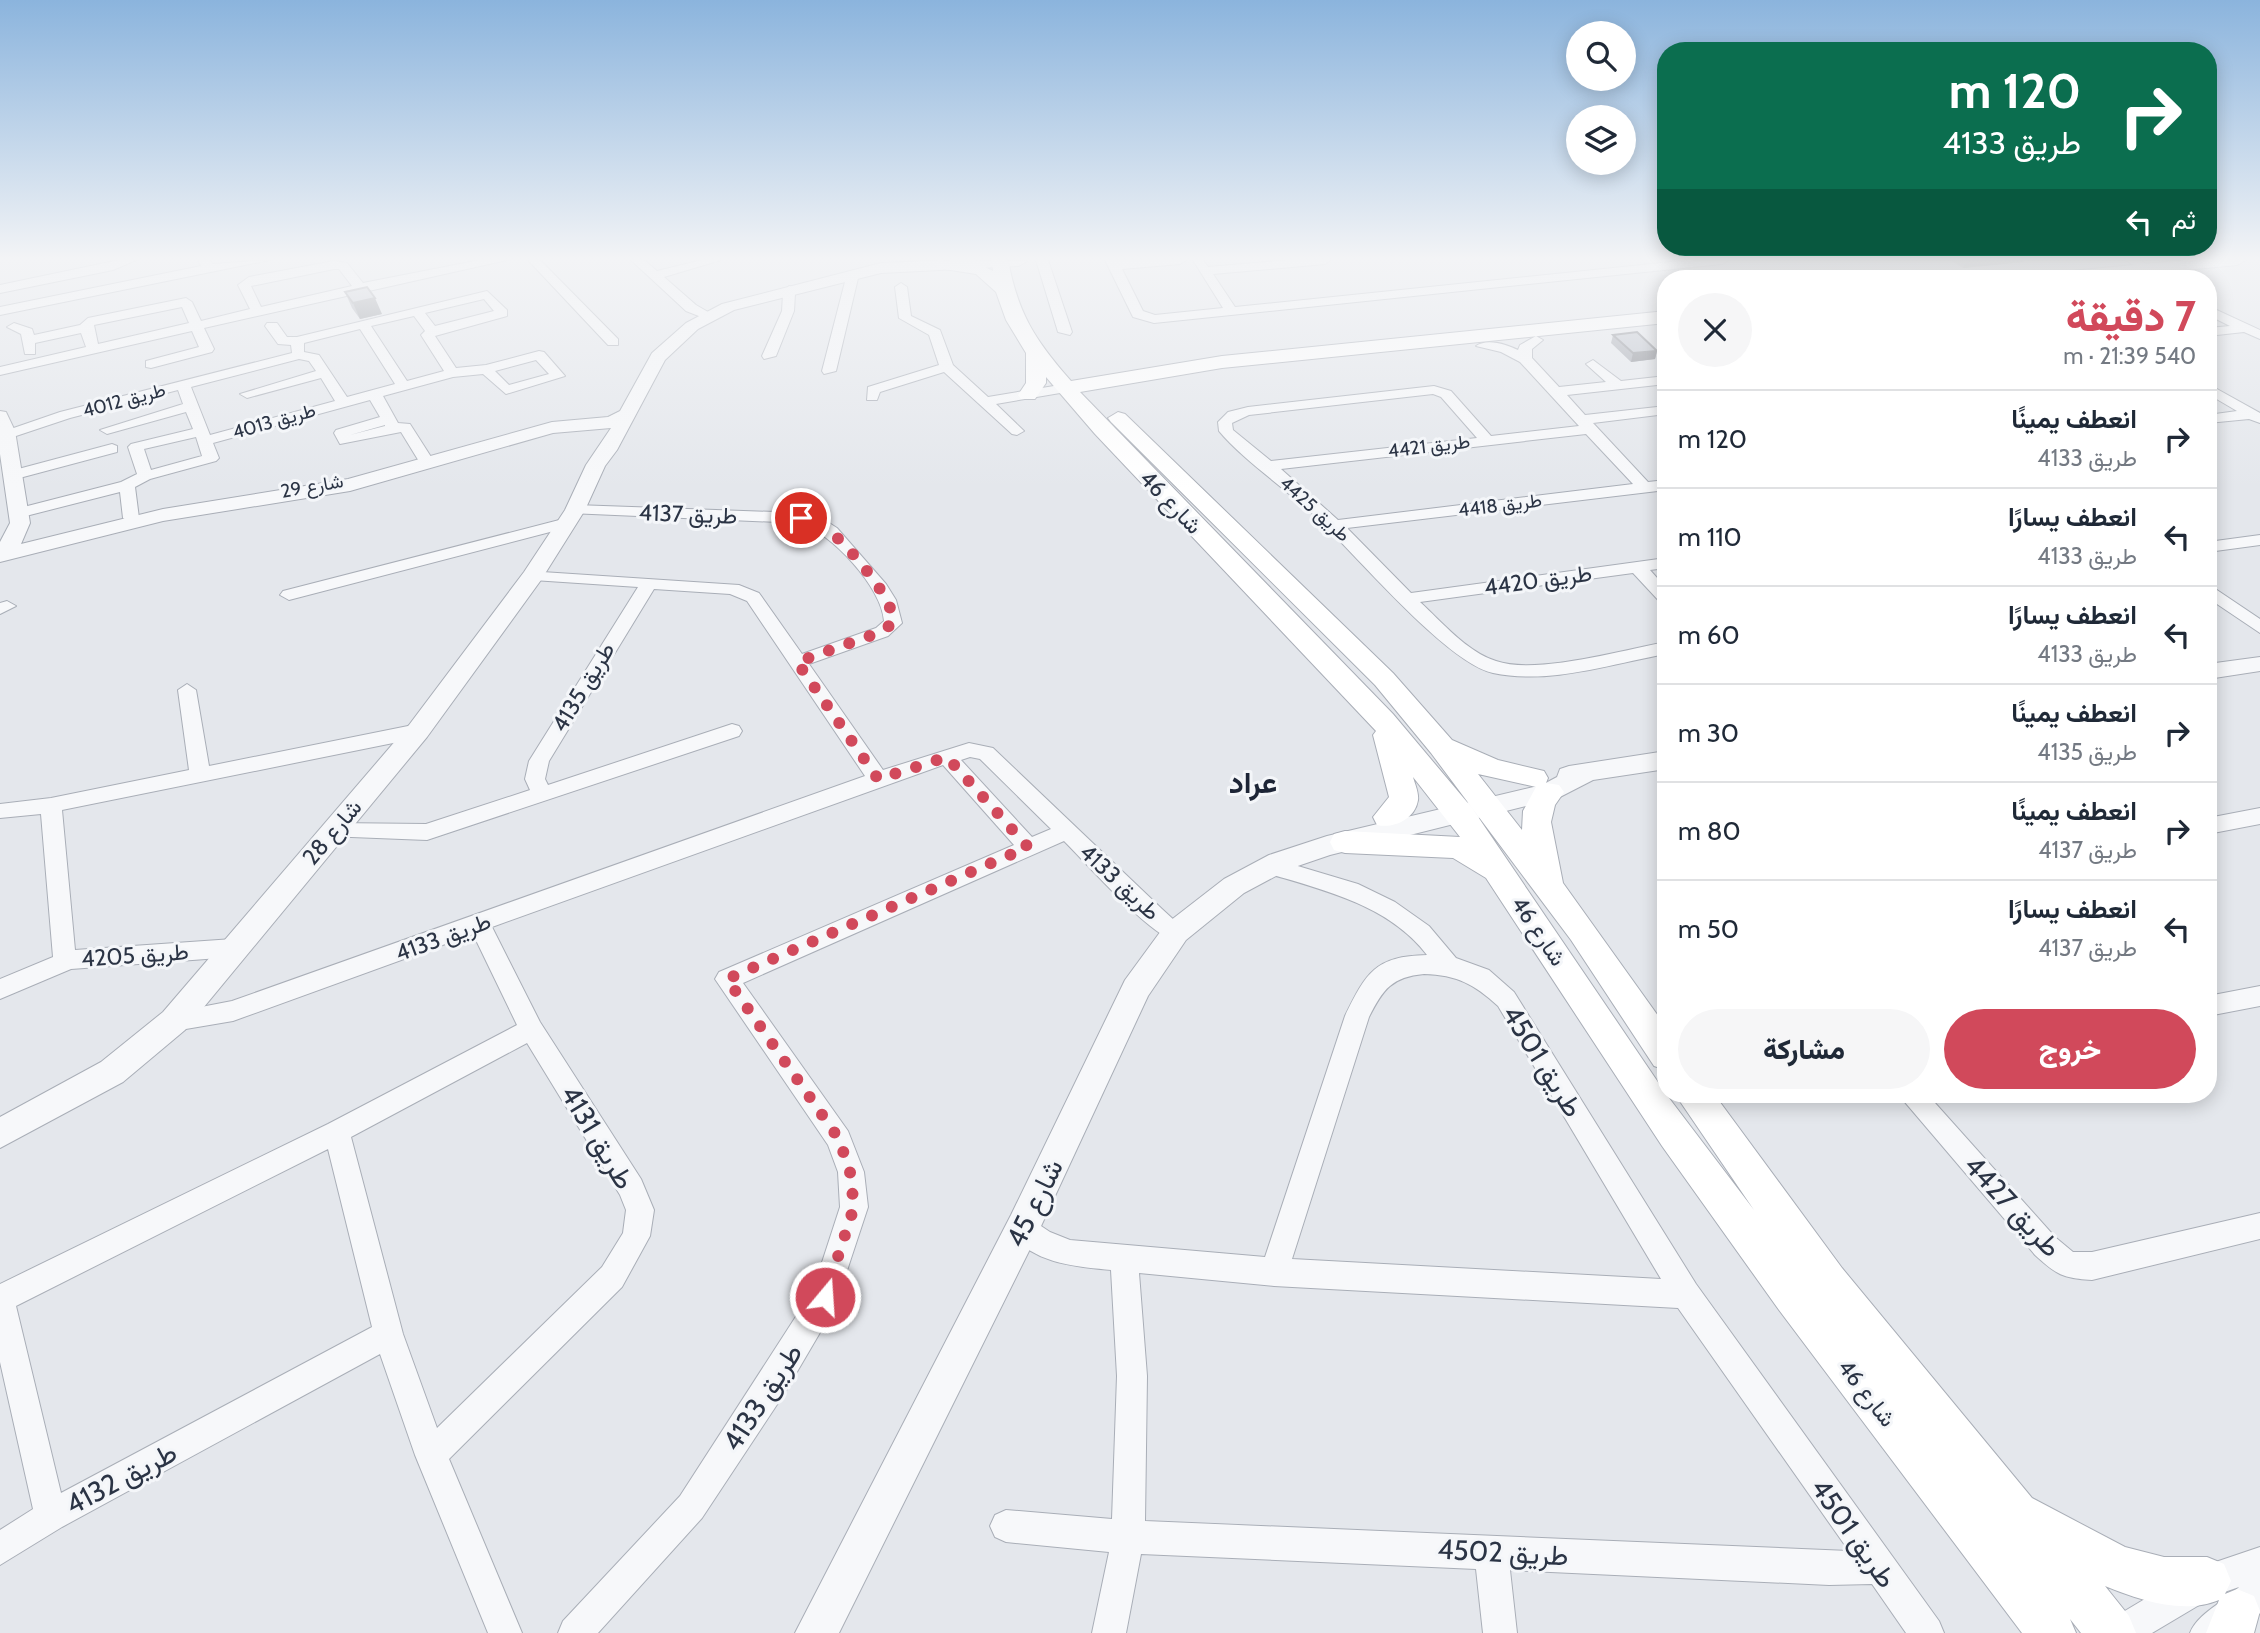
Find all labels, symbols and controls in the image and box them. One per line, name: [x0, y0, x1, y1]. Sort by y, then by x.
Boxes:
map controls: [1566, 21, 1636, 175]
button: search: [1566, 21, 1636, 91]
text: 120 m: [1949, 61, 2081, 120]
icon: right: [2105, 70, 2196, 161]
button: layers: [1566, 105, 1636, 175]
text: طريق 4133: [1942, 123, 2081, 162]
icon: left: [2120, 203, 2158, 241]
text: ثم: [2172, 204, 2196, 236]
text: 7 دقيقة: [2066, 290, 2196, 342]
button: close: [1678, 293, 1752, 367]
text: 540 m · 21:39: [2063, 342, 2196, 370]
street label: طريق 4012: [80, 378, 168, 422]
street label: طريق 4013: [230, 398, 318, 444]
text: انعطف يمينًا: [2011, 403, 2137, 435]
icon: right: [2158, 420, 2196, 458]
text: 120 m: [1678, 423, 1747, 455]
street label: طريق 4421: [1387, 430, 1471, 462]
text: طريق 4133: [2037, 444, 2137, 472]
street label: شارع 46: [1132, 464, 1208, 541]
street label: شارع 29: [279, 469, 345, 504]
street label: طريق 4425: [1275, 471, 1355, 547]
pin: [771, 488, 831, 548]
street label: طريق 4418: [1457, 488, 1543, 522]
street label: طريق 4137: [638, 498, 738, 531]
icon: arrive: [782, 499, 820, 537]
text: انعطف يسارًا: [2008, 501, 2137, 533]
icon: left: [2158, 518, 2196, 556]
text: 110 m: [1678, 521, 1742, 553]
text: طريق 4133: [2037, 542, 2137, 570]
street label: طريق 4420: [1482, 559, 1594, 602]
text: انعطف يسارًا: [2008, 599, 2137, 631]
icon: left: [2158, 616, 2196, 654]
text: 60 m: [1678, 619, 1740, 651]
street label: طريق 4135: [545, 637, 622, 737]
text: طريق 4133: [2037, 640, 2137, 668]
text: انعطف يمينًا: [2011, 697, 2137, 729]
icon: right: [2158, 714, 2196, 752]
text: 30 m: [1678, 717, 1739, 749]
text: طريق 4135: [2037, 738, 2137, 766]
district label: عراد: [1229, 764, 1277, 801]
street label: شارع 28: [296, 793, 369, 872]
text: انعطف يمينًا: [2011, 795, 2137, 827]
icon: right: [2158, 812, 2196, 850]
text: 80 m: [1678, 815, 1741, 847]
text: طريق 4137: [2038, 836, 2137, 864]
street label: طريق 4133: [1073, 838, 1166, 927]
street label: شارع 46: [1504, 891, 1572, 972]
text: انعطف يسارًا: [2008, 893, 2137, 925]
street label: طريق 4133: [391, 907, 495, 968]
icon: left: [2158, 910, 2196, 948]
text: 50 m: [1678, 913, 1739, 945]
text: طريق 4137: [2038, 934, 2137, 962]
street label: طريق 4205: [80, 937, 190, 974]
street label: طريق 4501: [1494, 999, 1591, 1124]
button: مشاركة: [1678, 1009, 1930, 1089]
button: خروج: [1944, 1009, 2196, 1089]
street label: طريق 4131: [553, 1079, 642, 1196]
street label: طريق 4427: [1957, 1148, 2069, 1265]
street label: شارع 45: [998, 1153, 1072, 1254]
position arrow: [788, 1260, 862, 1334]
street label: طريق 4133: [715, 1337, 810, 1458]
street label: شارع 46: [1830, 1354, 1902, 1434]
street label: طريق 4132: [60, 1435, 183, 1522]
street label: طريق 4501: [1803, 1472, 1904, 1595]
street label: طريق 4502: [1437, 1532, 1569, 1573]

